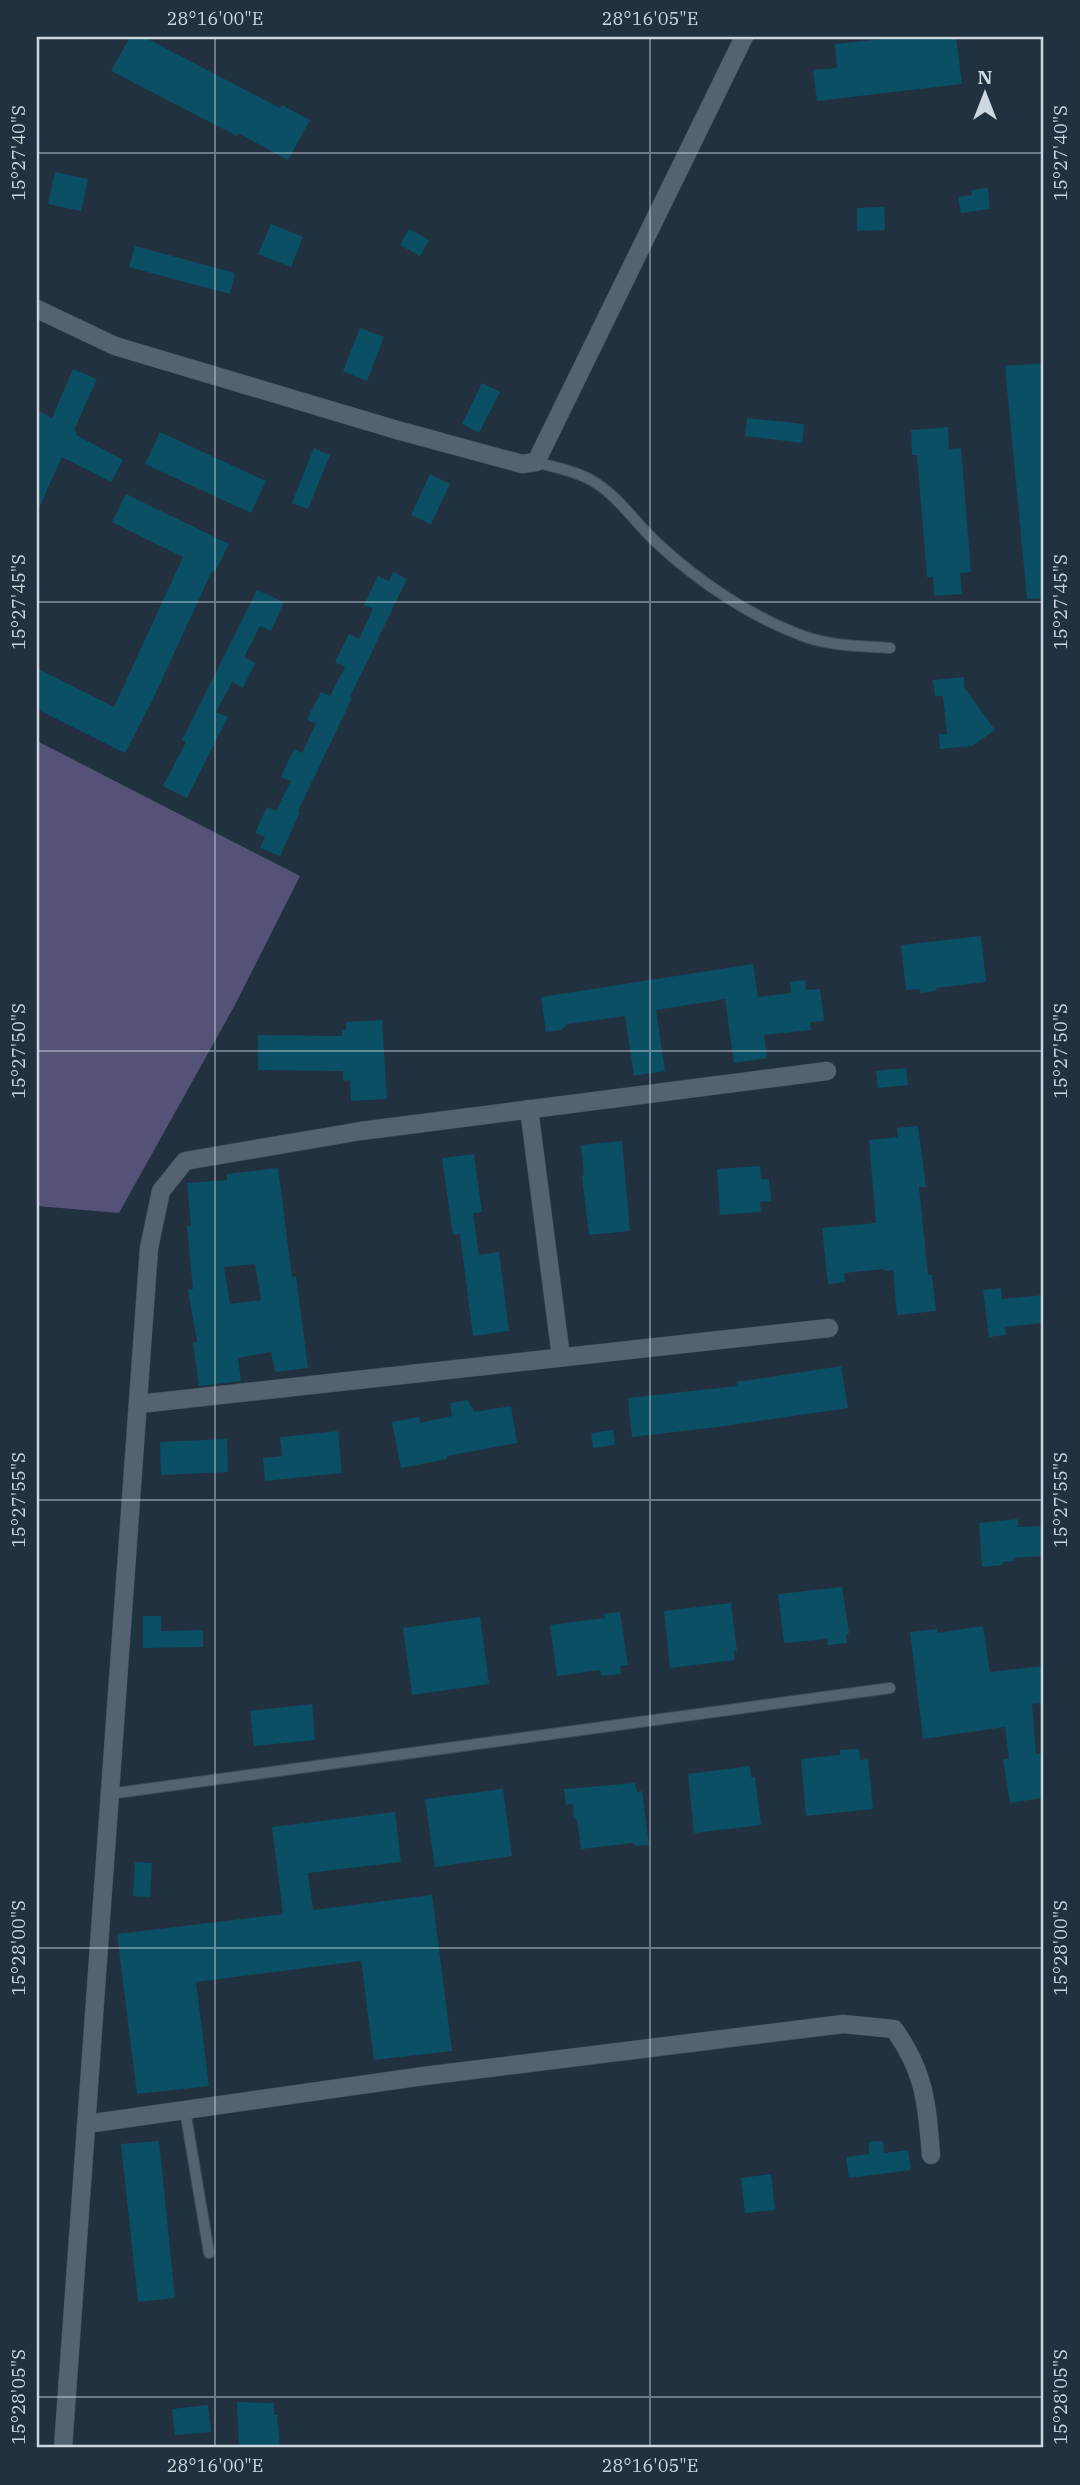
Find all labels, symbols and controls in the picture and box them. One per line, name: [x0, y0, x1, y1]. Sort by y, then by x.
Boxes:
text: 28°16'00"E: [167, 7, 263, 30]
text: 28°16'05"E: [602, 7, 698, 30]
north arrow: [950, 60, 1020, 130]
text: N: [977, 65, 993, 89]
text: 15°27'40"S: [7, 105, 30, 201]
text: 15°27'40"S: [1049, 105, 1072, 201]
text: 15°27'45"S: [7, 554, 30, 650]
text: 15°27'45"S: [1049, 554, 1072, 650]
text: 15°27'50"S: [7, 1003, 30, 1099]
text: 15°27'50"S: [1049, 1003, 1072, 1099]
text: 15°27'55"S: [7, 1452, 30, 1548]
text: 15°27'55"S: [1049, 1452, 1072, 1548]
text: 15°28'00"S: [7, 1900, 30, 1996]
text: 15°28'00"S: [1049, 1900, 1072, 1996]
text: 15°28'05"S: [7, 2349, 30, 2445]
text: 15°28'05"S: [1049, 2349, 1072, 2445]
text: 28°16'00"E: [167, 2454, 263, 2477]
text: 28°16'05"E: [602, 2454, 698, 2477]

